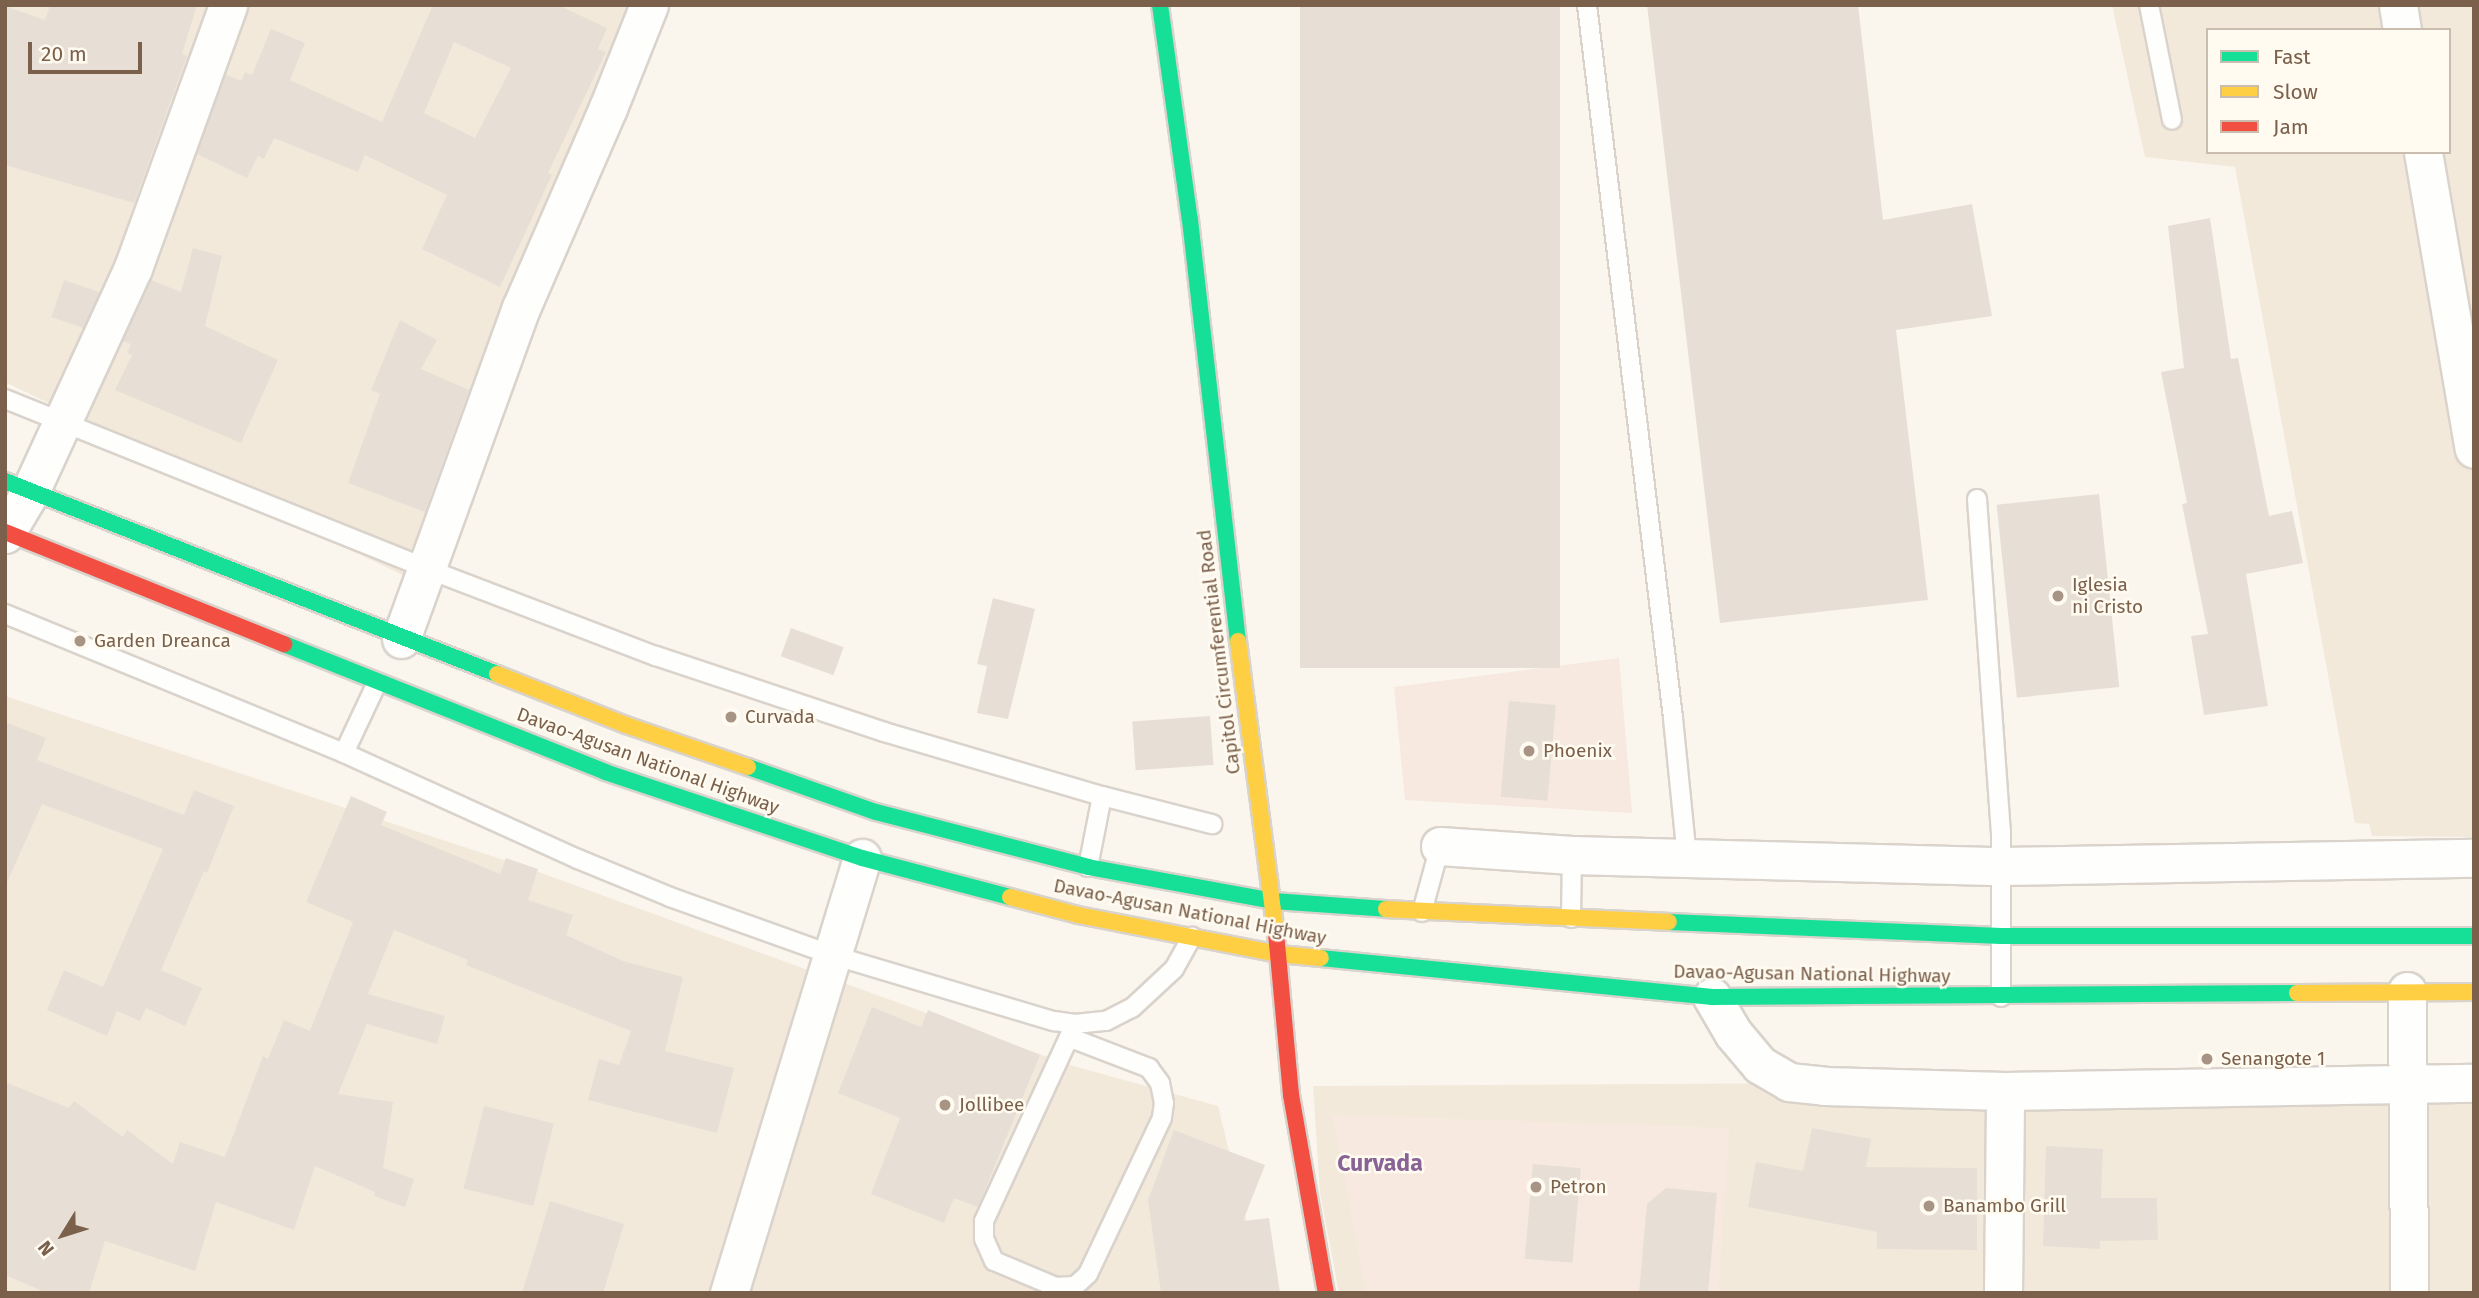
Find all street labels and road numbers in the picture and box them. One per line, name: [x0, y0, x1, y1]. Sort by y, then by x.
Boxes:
street label: Capitol Circumferential Road: [1193, 528, 1245, 776]
street label: Davao-Agusan National Highway: [514, 703, 782, 819]
street label: Davao-Agusan National Highway: [1052, 874, 1328, 950]
street label: Davao-Agusan National Highway: [1673, 960, 1951, 988]

